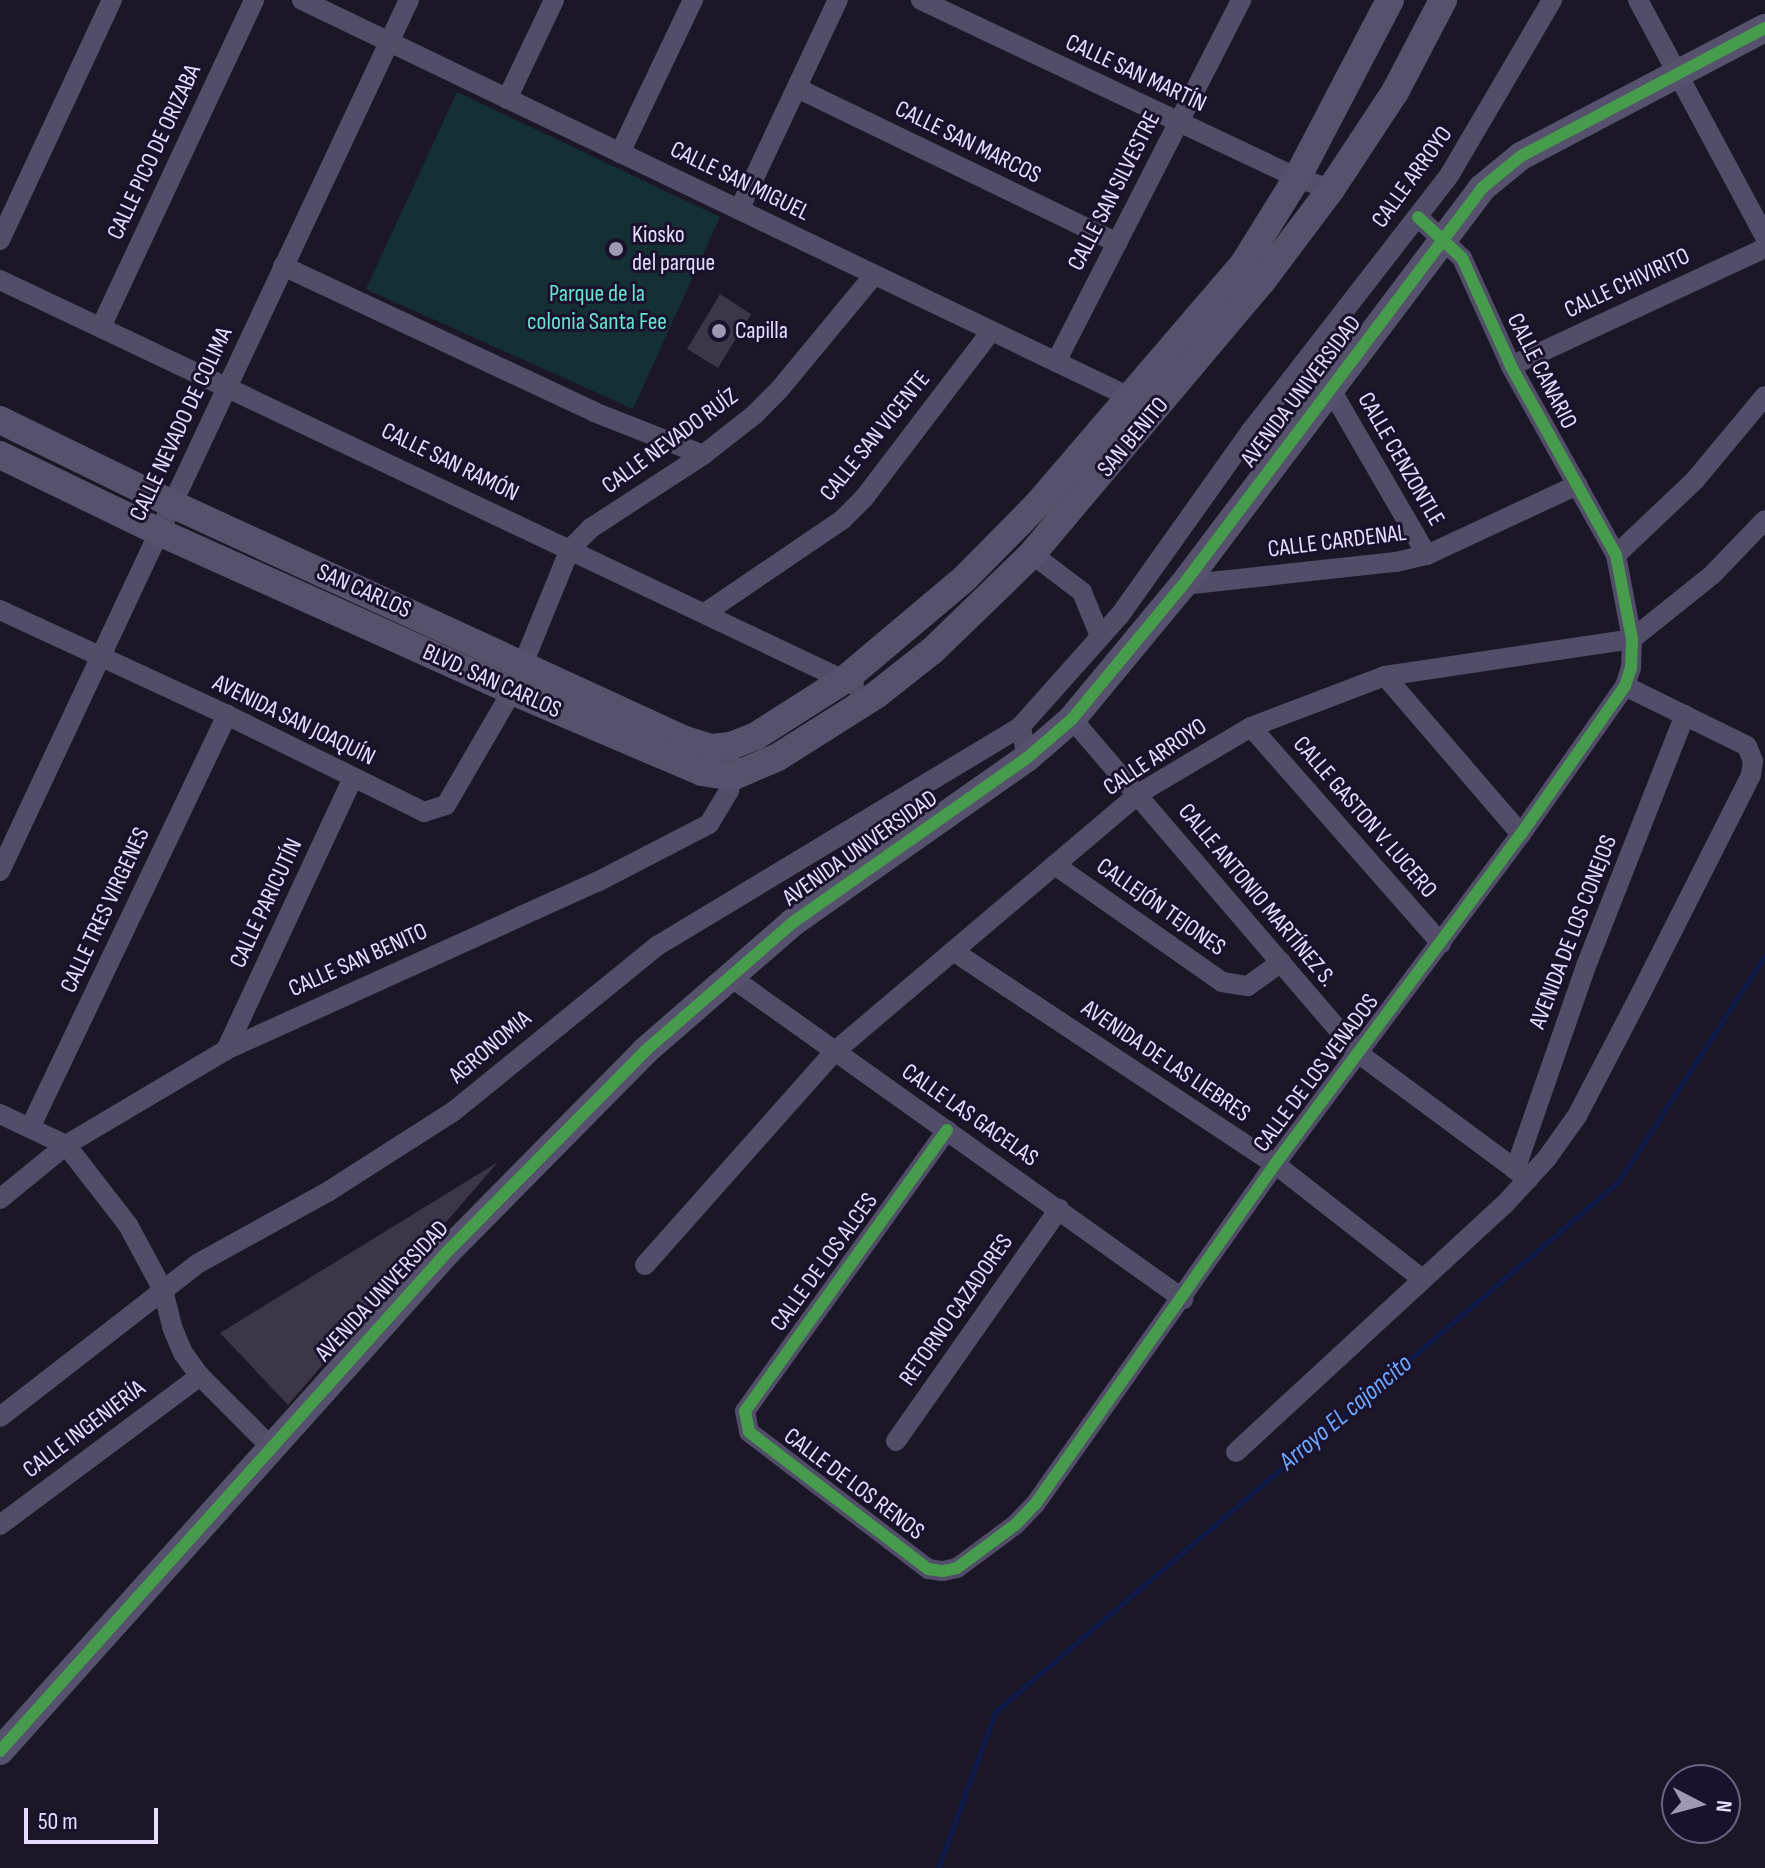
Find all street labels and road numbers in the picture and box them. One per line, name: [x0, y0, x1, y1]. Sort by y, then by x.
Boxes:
street label: CALLE SAN MARTÍN: [1061, 28, 1211, 118]
street label: CALLE PICO DE ORIZABA: [101, 60, 207, 244]
street label: CALLE SAN MARCOS: [890, 94, 1046, 190]
street label: CALLE SAN SILVESTRE: [1062, 107, 1166, 275]
street label: CALLE ARROYO: [1366, 121, 1458, 233]
street label: CALLE SAN MIGUEL: [665, 135, 815, 227]
street label: CALLE CHIVIRITO: [1560, 241, 1694, 325]
street label: AVENIDA UNIVERSIDAD: [1235, 309, 1367, 473]
street label: CALLE CANARIO: [1501, 309, 1583, 433]
street label: CALLE NEVADO DE COLIMA: [123, 323, 239, 525]
street label: CALLE SAN VICENTE: [814, 365, 936, 507]
street label: CALLE NEVADO RUÍZ: [596, 382, 744, 500]
street label: CALLE CENZONTLE: [1351, 387, 1451, 531]
street label: SAN BENITO: [1091, 391, 1175, 483]
street label: CALLE SAN RAMÓN: [377, 416, 523, 508]
street label: CALLE CARDENAL: [1266, 518, 1408, 564]
street label: SAN CARLOS: [312, 557, 416, 625]
street label: BLVD. SAN CARLOS: [418, 638, 566, 724]
street label: AVENIDA SAN JOAQUÍN: [208, 668, 380, 772]
street label: CALLE ARROYO: [1098, 712, 1212, 802]
street label: CALLE GASTON V. LUCERO: [1287, 730, 1443, 904]
street label: AVENIDA UNIVERSIDAD: [777, 784, 943, 912]
street label: CALLE ANTONIO MARTÍNEZ S.: [1172, 797, 1342, 993]
street label: CALLE TRES VIRGENES: [54, 823, 156, 997]
street label: AVENIDA DE LOS CONEJOS: [1523, 831, 1623, 1033]
street label: CALLE PARICUTÍN: [223, 834, 309, 972]
street label: CALLEJÓN TEJONES: [1091, 852, 1231, 962]
street label: CALLE SAN BENITO: [284, 917, 432, 1003]
street label: CALLE DE LOS VENADOS: [1247, 988, 1385, 1158]
street label: AVENIDA DE LAS LIEBRES: [1076, 994, 1256, 1128]
street label: AGRONOMIA: [443, 1004, 537, 1090]
street label: CALLE LAS GACELAS: [896, 1057, 1044, 1173]
street label: CALLE DE LOS ALCES: [764, 1187, 884, 1337]
street label: AVENIDA UNIVERSIDAD: [309, 1214, 455, 1368]
street label: RETORNO CAZADORES: [893, 1229, 1019, 1391]
street label: CALLE INGENIERÍA: [17, 1374, 151, 1484]
street label: CALLE DE LOS RENOS: [778, 1422, 930, 1546]

